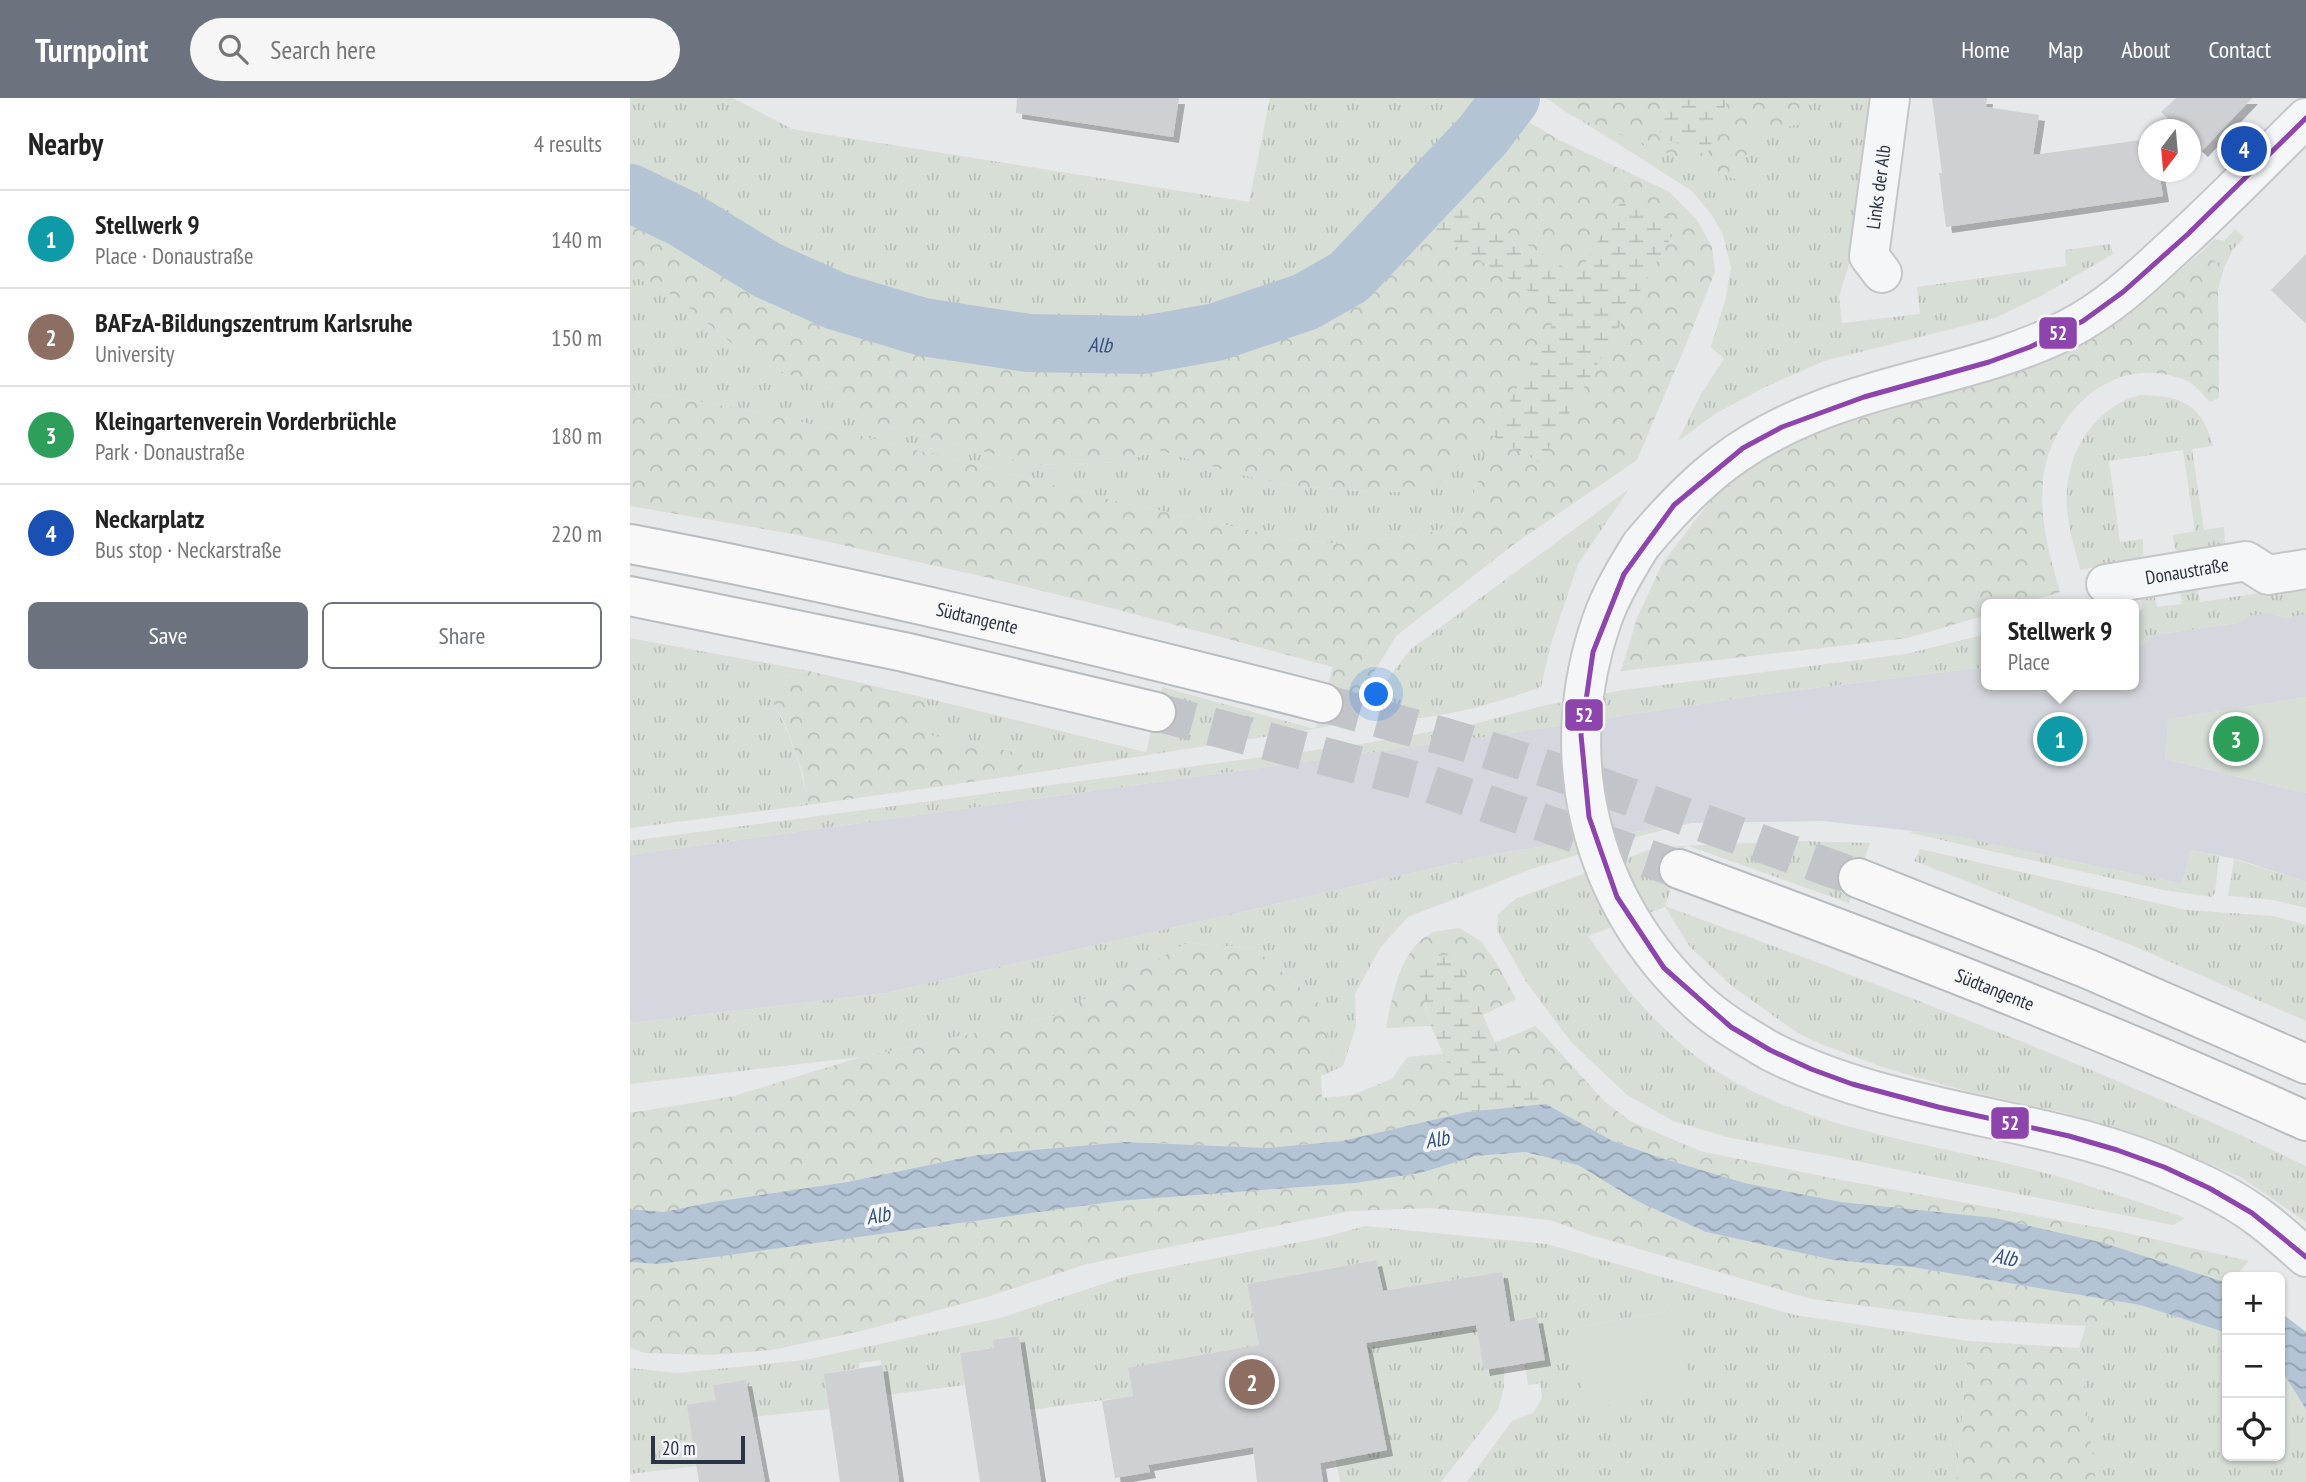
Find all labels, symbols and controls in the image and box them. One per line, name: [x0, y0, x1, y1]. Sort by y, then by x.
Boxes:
search box: [190, 18, 680, 81]
text: Turnpoint: [35, 28, 148, 71]
icon: search: [214, 30, 252, 68]
text: Search here: [270, 33, 376, 66]
text: Home: [1961, 34, 2010, 65]
text: Map: [2048, 34, 2083, 65]
text: About: [2121, 34, 2170, 65]
text: Contact: [2208, 34, 2271, 65]
north arrow: [2138, 119, 2201, 182]
pin: 4: [2221, 123, 2267, 175]
text: Nearby: [28, 124, 103, 163]
text: 4 results: [534, 129, 602, 158]
street label: Links der Alb: [1861, 143, 1896, 231]
text: Stellwerk 9: [95, 208, 200, 241]
text: 1: [46, 225, 57, 254]
text: 140 m: [551, 225, 602, 254]
text: Place · Donaustraße: [95, 241, 254, 270]
text: BAFzA-Bildungszentrum Karlsruhe: [95, 306, 413, 339]
line badge: 52: [2038, 316, 2078, 350]
text: 52: [2049, 321, 2067, 345]
text: 2: [46, 323, 57, 352]
text: 150 m: [551, 323, 602, 352]
water label: Alb: [1088, 331, 1114, 358]
text: University: [95, 339, 174, 368]
text: Kleingartenverein Vorderbrüchle: [95, 404, 397, 437]
text: 3: [46, 421, 57, 450]
text: 180 m: [551, 421, 602, 450]
text: Park · Donaustraße: [95, 437, 245, 466]
text: Neckarplatz: [95, 502, 205, 535]
text: 4: [46, 519, 57, 548]
text: 220 m: [551, 519, 602, 548]
text: Bus stop · Neckarstraße: [95, 535, 282, 564]
street label: Donaustraße: [2144, 552, 2230, 589]
street label: Südtangente: [934, 597, 1021, 639]
popup: [1981, 599, 2139, 690]
button: Save: [28, 602, 308, 669]
button: Share: [322, 602, 602, 669]
text: Stellwerk 9: [2008, 614, 2112, 647]
text: Place: [2008, 647, 2050, 676]
your location: [1359, 677, 1393, 711]
line badge: 52: [1564, 698, 1604, 732]
text: 52: [1575, 703, 1593, 727]
pin: 1: [2037, 713, 2083, 765]
pin: 3: [2213, 713, 2259, 765]
street label: Südtangente: [1952, 963, 2038, 1016]
line badge: 52: [1990, 1106, 2030, 1140]
text: 52: [2001, 1111, 2019, 1135]
water label: Alb: [1423, 1123, 1453, 1154]
water label: Alb: [864, 1199, 894, 1230]
water label: Alb: [1991, 1242, 2021, 1273]
map controls: [2222, 1272, 2285, 1461]
button: +: [2222, 1272, 2285, 1335]
button: −: [2222, 1335, 2285, 1398]
pin: 2: [1229, 1356, 1275, 1408]
button: locate: [2222, 1398, 2285, 1461]
scale bar: [651, 1433, 746, 1465]
text: 20 m: [662, 1436, 696, 1460]

